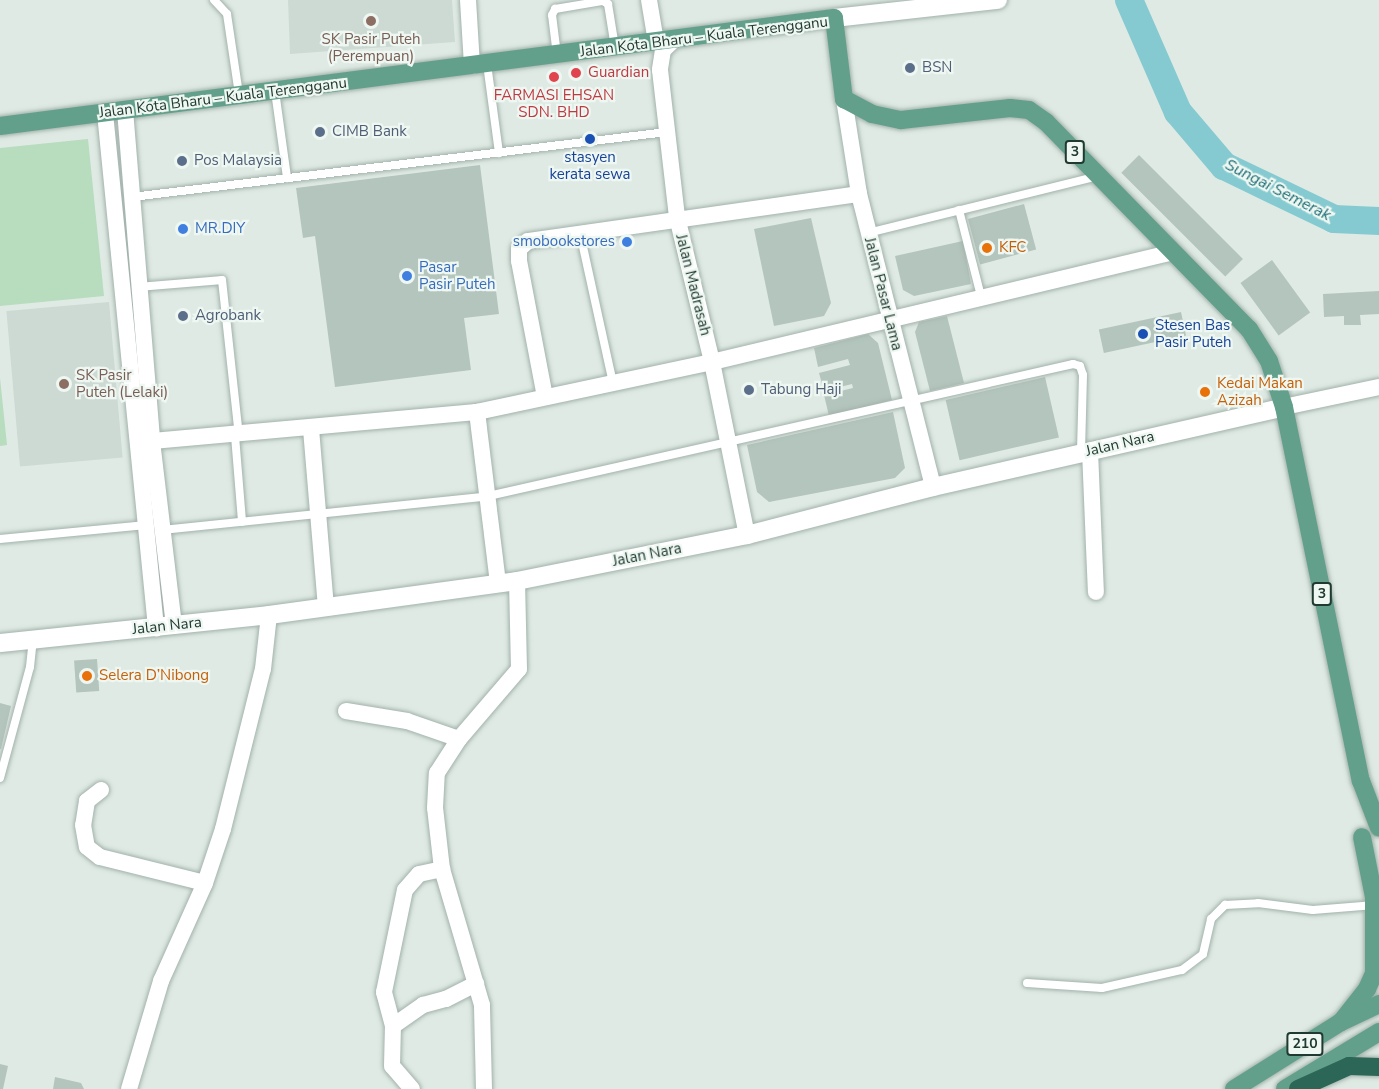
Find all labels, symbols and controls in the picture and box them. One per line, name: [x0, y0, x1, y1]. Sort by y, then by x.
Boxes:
street label: Jalan Kota Bharu – Kuala Terengganu: [579, 13, 829, 61]
marker: SK Pasir Puteh (Perempuan): [364, 14, 378, 28]
place label: SK Pasir Puteh (Perempuan): [322, 30, 420, 65]
place label: BSN: [922, 59, 952, 77]
marker: BSN: [903, 61, 917, 75]
place label: Guardian: [588, 64, 649, 82]
marker: Guardian: [569, 66, 583, 80]
marker: FARMASI EHSAN SDN. BHD: [547, 70, 561, 84]
street label: Jalan Kota Bharu – Kuala Terengganu: [98, 74, 348, 122]
place label: FARMASI EHSAN SDN. BHD: [494, 86, 614, 121]
place label: CIMB Bank: [332, 123, 407, 141]
marker: CIMB Bank: [313, 125, 327, 139]
marker: stasyen kerata sewa: [583, 132, 597, 146]
road number: 3: [1064, 141, 1086, 163]
place label: stasyen kerata sewa: [549, 148, 631, 183]
place label: Pos Malaysia: [194, 152, 282, 170]
marker: Pos Malaysia: [175, 154, 189, 168]
water label: Sungai Semerak: [1222, 155, 1334, 225]
place label: MR.DIY: [195, 220, 245, 238]
marker: MR.DIY: [176, 222, 190, 236]
street label: Jalan Madrasah: [672, 232, 714, 338]
place label: smobookstores: [513, 233, 615, 251]
marker: smobookstores: [620, 235, 634, 249]
street label: Jalan Pasar Lama: [860, 236, 906, 352]
place label: KFC: [999, 239, 1026, 257]
marker: KFC: [980, 241, 994, 255]
place label: Pasar Pasir Puteh: [419, 258, 495, 293]
marker: Pasar Pasir Puteh: [400, 269, 414, 283]
place label: Agrobank: [195, 307, 261, 325]
marker: Agrobank: [176, 309, 190, 323]
place label: Stesen Bas Pasir Puteh: [1155, 316, 1231, 351]
marker: Stesen Bas Pasir Puteh: [1136, 327, 1150, 341]
place label: SK Pasir Puteh (Lelaki): [76, 366, 168, 401]
place label: Kedai Makan Azizah: [1217, 374, 1303, 409]
marker: SK Pasir Puteh (Lelaki): [57, 377, 71, 391]
place label: Tabung Haji: [761, 381, 842, 399]
marker: Tabung Haji: [742, 383, 756, 397]
marker: Kedai Makan Azizah: [1198, 385, 1212, 399]
street label: Jalan Nara: [1084, 427, 1156, 461]
street label: Jalan Nara: [611, 539, 683, 571]
road number: 3: [1312, 583, 1332, 605]
street label: Jalan Nara: [131, 613, 203, 639]
place label: Selera D’Nibong: [99, 667, 209, 685]
marker: Selera D’Nibong: [80, 669, 94, 683]
road number: 210: [1286, 1033, 1324, 1055]

